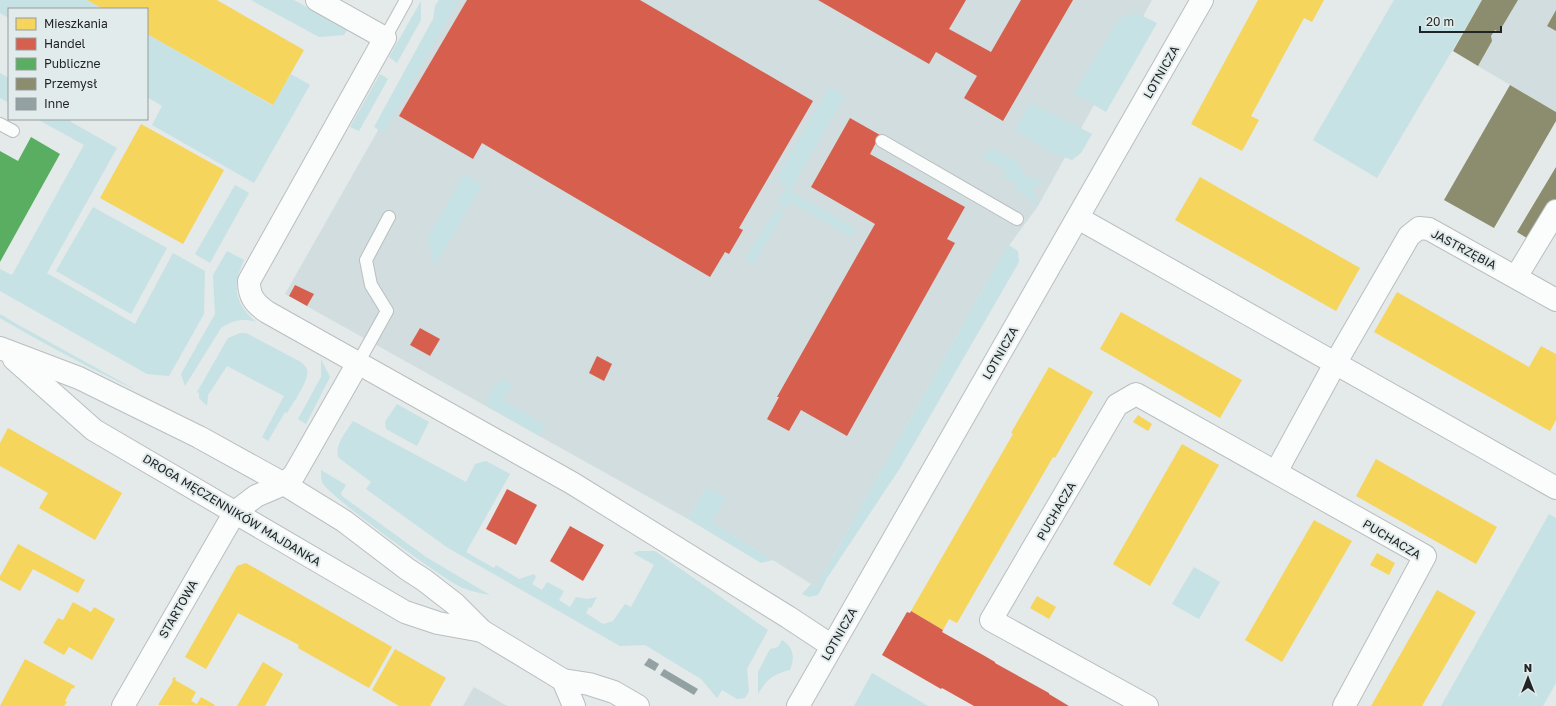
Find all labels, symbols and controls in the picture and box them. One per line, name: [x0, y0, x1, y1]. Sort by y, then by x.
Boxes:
legend: [8, 8, 148, 120]
scale bar: [1420, 8, 1501, 34]
text: 20 m: [1426, 14, 1454, 29]
text: Mieszkania: [44, 16, 108, 31]
text: Handel: [44, 36, 86, 51]
street label: LOTNICZA: [1140, 43, 1182, 101]
text: Publiczne: [44, 56, 101, 71]
text: Przemysł: [44, 76, 97, 91]
text: Inne: [44, 96, 70, 111]
street label: JASTRZĘBIA: [1429, 226, 1499, 272]
street label: LOTNICZA: [979, 324, 1021, 382]
street label: DROGA MĘCZENNIKÓW MAJDANKA: [140, 451, 324, 569]
street label: PUCHACZA: [1033, 479, 1079, 543]
street label: PUCHACZA: [1360, 516, 1424, 562]
street label: STARTOWA: [155, 577, 201, 641]
street label: LOTNICZA: [818, 605, 860, 663]
north arrow: [1508, 658, 1548, 698]
text: N: [1524, 661, 1532, 674]

